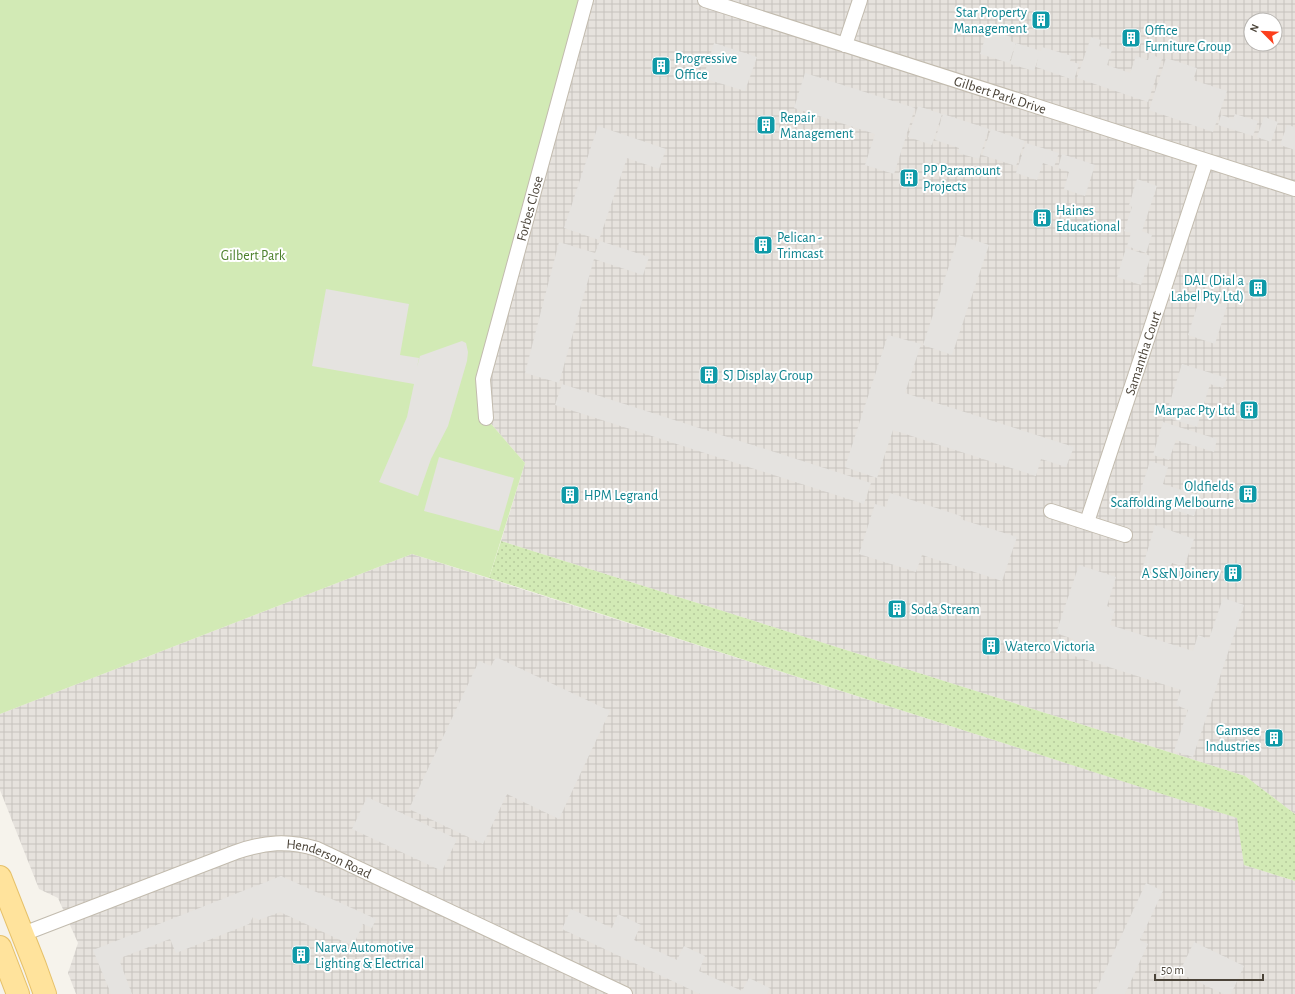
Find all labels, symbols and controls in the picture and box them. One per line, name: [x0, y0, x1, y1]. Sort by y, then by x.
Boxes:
place label: Star Property Management: [953, 6, 1028, 36]
building icon: Star Property Management: [1030, 9, 1052, 31]
north arrow: [1243, 12, 1283, 52]
text: N: [1248, 22, 1261, 34]
place label: Office Furniture Group: [1145, 24, 1231, 54]
building icon: Office Furniture Group: [1120, 27, 1142, 49]
place label: Progressive Office: [675, 52, 737, 82]
building icon: Progressive Office: [650, 55, 672, 77]
street label: Gilbert Park Drive: [952, 74, 1048, 117]
place label: Repair Management: [780, 111, 854, 141]
building icon: Repair Management: [755, 114, 777, 136]
place label: PP Paramount Projects: [923, 164, 1001, 194]
building icon: PP Paramount Projects: [898, 167, 920, 189]
street label: Forbes Close: [515, 174, 546, 243]
place label: Haines Educational: [1056, 204, 1120, 234]
building icon: Haines Educational: [1031, 207, 1053, 229]
place label: Pelican - Trimcast: [777, 231, 824, 261]
building icon: Pelican - Trimcast: [752, 234, 774, 256]
park label: Gilbert Park: [221, 249, 286, 263]
place label: DAL (Dial a Label Pty Ltd): [1171, 274, 1245, 304]
building icon: DAL (Dial a Label Pty Ltd): [1247, 277, 1269, 299]
street label: Samantha Court: [1123, 309, 1164, 397]
building icon: SJ Display Group: [698, 364, 720, 386]
place label: SJ Display Group: [723, 369, 813, 383]
building icon: Marpac Pty Ltd: [1238, 399, 1260, 421]
place label: Marpac Pty Ltd: [1155, 404, 1235, 418]
place label: Oldfields Scaffolding Melbourne: [1111, 480, 1234, 510]
building icon: Oldfields Scaffolding Melbourne: [1237, 483, 1259, 505]
building icon: HPM Legrand: [559, 484, 581, 506]
place label: HPM Legrand: [584, 489, 658, 503]
building icon: A S&N Joinery: [1222, 562, 1244, 584]
place label: A S&N Joinery: [1142, 567, 1219, 581]
building icon: Soda Stream: [886, 598, 908, 620]
place label: Soda Stream: [911, 603, 980, 617]
building icon: Waterco Victoria: [980, 635, 1002, 657]
place label: Waterco Victoria: [1005, 640, 1096, 654]
place label: Gamsee Industries: [1206, 724, 1260, 754]
building icon: Gamsee Industries: [1263, 727, 1285, 749]
street label: Henderson Road: [286, 837, 373, 882]
place label: Narva Automotive Lighting & Electrical: [315, 941, 424, 971]
building icon: Narva Automotive Lighting & Electrical: [290, 944, 312, 966]
scale bar: [1155, 956, 1263, 982]
text: 50 m: [1161, 964, 1184, 976]

